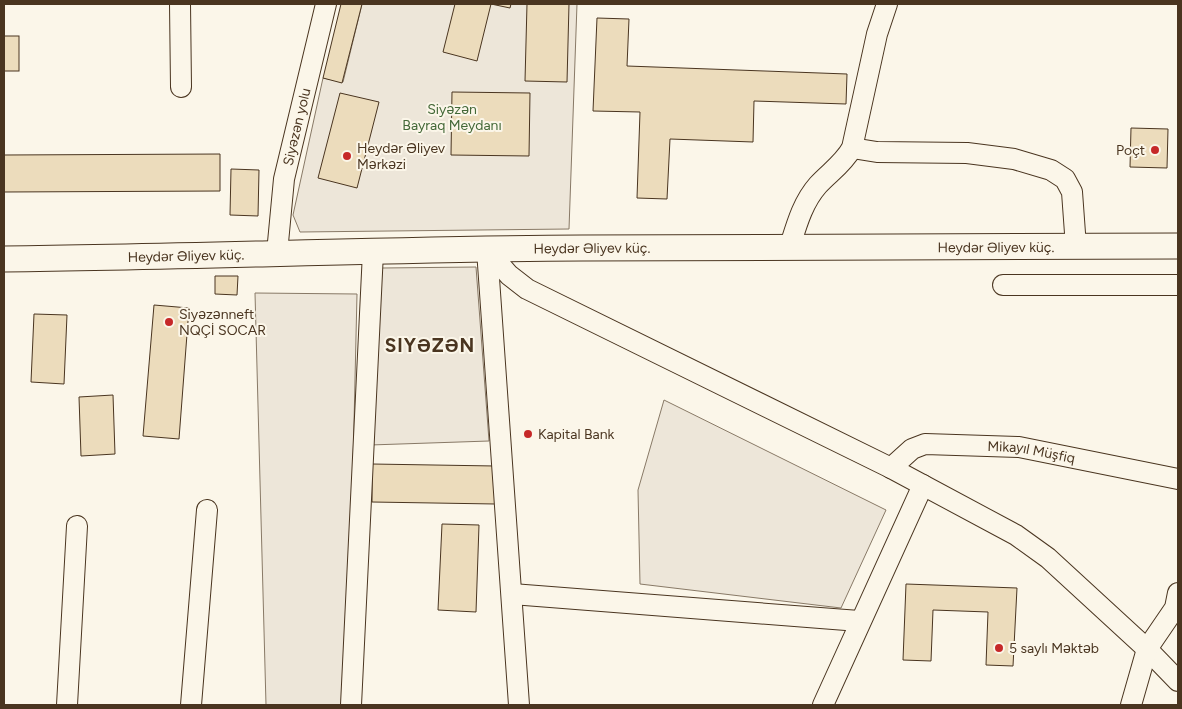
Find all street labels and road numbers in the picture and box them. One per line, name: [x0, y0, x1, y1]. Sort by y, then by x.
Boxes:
street label: Siyəzən yolu: [280, 86, 315, 167]
street label: Heydər Əliyev küç.: [937, 239, 1054, 256]
street label: Heydər Əliyev küç.: [533, 240, 650, 257]
street label: Heydər Əliyev küç.: [127, 246, 245, 266]
street label: Mikayıl Müşfiq: [987, 438, 1077, 467]

